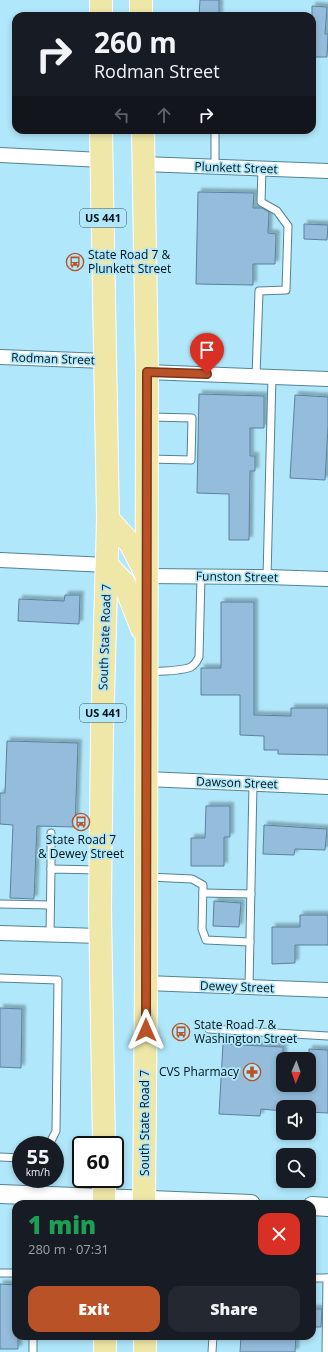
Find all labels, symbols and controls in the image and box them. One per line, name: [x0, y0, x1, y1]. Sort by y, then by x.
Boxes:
text: 260 m: [94, 23, 177, 61]
icon: right: [28, 28, 80, 80]
text: Rodman Street: [94, 59, 220, 83]
icon: left: [111, 104, 133, 126]
icon: ahead: [153, 104, 175, 126]
icon: right: [195, 104, 217, 126]
street label: Plunkett Street: [194, 158, 278, 177]
road number: US 441: [80, 209, 126, 227]
place label: State Road 7 & Plunkett Street: [88, 246, 171, 277]
bus stop icon: State Road 7 & Plunkett Street: [65, 252, 85, 272]
pin: [190, 333, 224, 374]
icon: arrive: [196, 339, 218, 361]
street label: Rodman Street: [11, 349, 95, 368]
street label: Funston Street: [196, 567, 278, 586]
street label: South State Road 7: [94, 583, 115, 690]
road number: US 441: [80, 704, 126, 722]
street label: Dawson Street: [196, 773, 278, 792]
bus stop icon: State Road 7 & Dewey Street: [71, 812, 91, 832]
place label: State Road 7 & Dewey Street: [38, 831, 124, 862]
street label: Dewey Street: [200, 977, 274, 996]
position arrow: [125, 1009, 167, 1051]
place label: State Road 7 & Washington Street: [194, 1016, 297, 1047]
bus stop icon: State Road 7 & Washington Street: [171, 1022, 191, 1042]
north arrow: [276, 1052, 316, 1092]
map controls: [276, 1052, 316, 1188]
pharmacy icon: CVS Pharmacy: [242, 1062, 262, 1082]
place label: CVS Pharmacy: [159, 1063, 240, 1080]
street label: South State Road 7: [136, 1070, 153, 1176]
button: sound: [276, 1100, 316, 1140]
speed limit sign: 60: [72, 1136, 124, 1188]
text: 55: [27, 1143, 49, 1170]
button: search: [276, 1148, 316, 1188]
text: km/h: [26, 1165, 50, 1179]
text: 1 min: [28, 1208, 96, 1241]
button: close: [258, 1213, 300, 1255]
text: 280 m · 07:31: [28, 1240, 109, 1258]
button: Exit: [28, 1286, 160, 1332]
button: Share: [168, 1286, 300, 1332]

